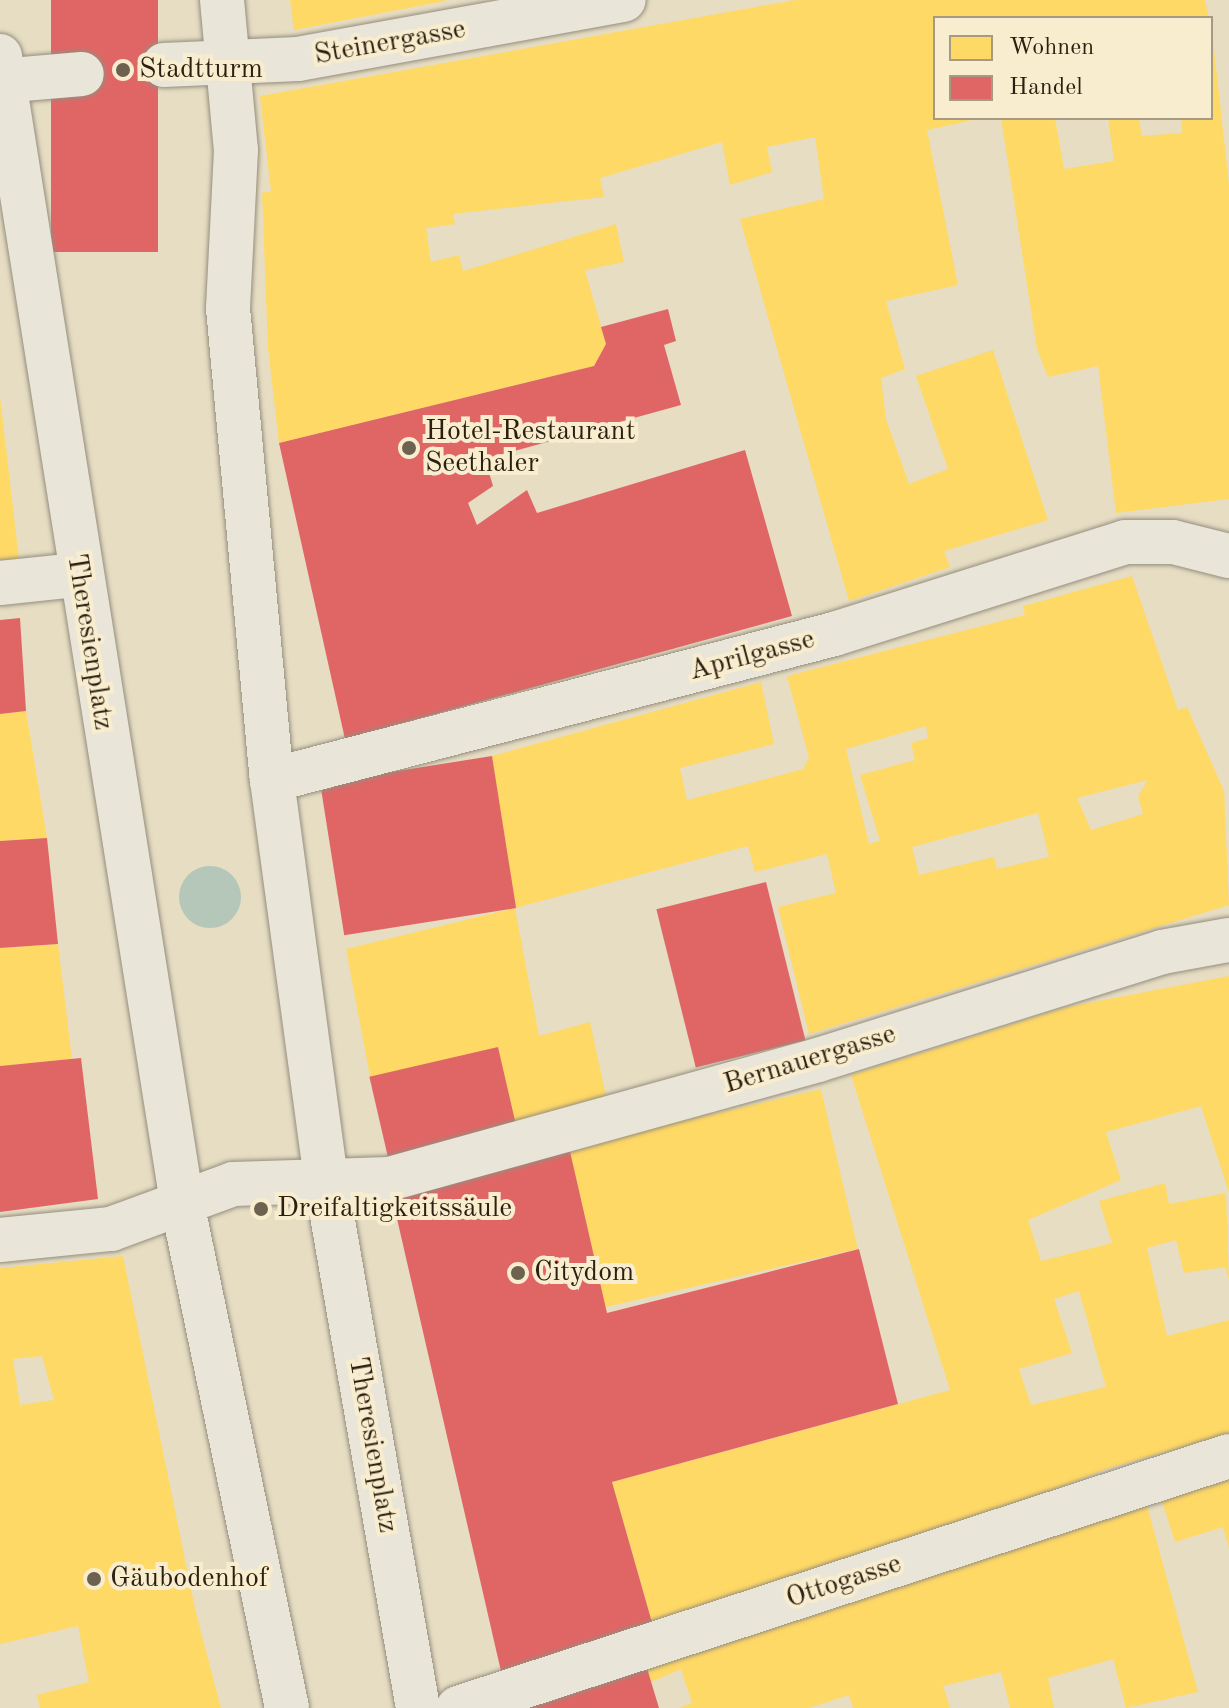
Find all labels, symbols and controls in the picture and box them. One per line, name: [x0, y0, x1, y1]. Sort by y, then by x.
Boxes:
street label: Steinergasse: [312, 13, 468, 73]
legend: [933, 16, 1213, 120]
text: Wohnen: [1009, 36, 1094, 60]
place label: Stadtturm: [139, 53, 263, 87]
marker: Stadtturm: [114, 61, 132, 79]
text: Handel: [1009, 76, 1083, 100]
place label: Hotel-Restaurant Seethaler: [425, 415, 635, 481]
marker: Hotel-Restaurant Seethaler: [400, 439, 418, 457]
street label: Theresienplatz: [58, 551, 120, 733]
street label: Aprilgasse: [686, 623, 818, 689]
street label: Bernauergasse: [720, 1018, 900, 1102]
place label: Dreifaltigkeitssäule: [277, 1192, 512, 1226]
marker: Dreifaltigkeitssäule: [252, 1200, 270, 1218]
place label: Citydom: [534, 1256, 634, 1290]
marker: Citydom: [509, 1264, 527, 1282]
street label: Theresienplatz: [340, 1354, 404, 1536]
street label: Ottogasse: [782, 1548, 906, 1616]
place label: Gäubodenhof: [110, 1562, 268, 1596]
marker: Gäubodenhof: [85, 1570, 103, 1588]

